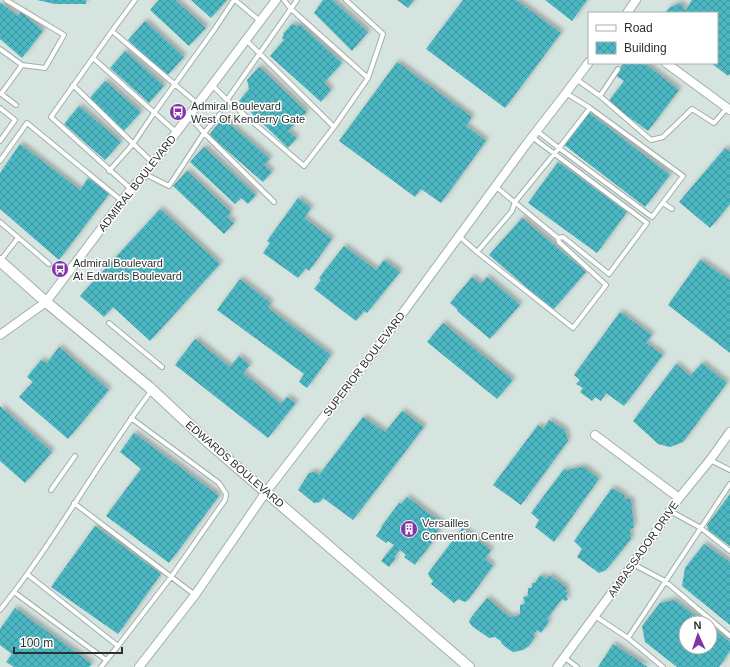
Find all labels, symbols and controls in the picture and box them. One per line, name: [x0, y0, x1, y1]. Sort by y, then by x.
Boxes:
legend: [588, 12, 718, 64]
text: Road: [624, 21, 653, 35]
text: Building: [624, 41, 667, 55]
place label: Admiral Boulevard West Of Kenderry Gate: [191, 100, 305, 125]
bus stop icon: Admiral Boulevard West Of Kenderry Gate: [168, 102, 188, 122]
street label: ADMIRAL BOULEVARD: [96, 133, 178, 233]
place label: Admiral Boulevard At Edwards Boulevard: [73, 257, 182, 282]
bus stop icon: Admiral Boulevard At Edwards Boulevard: [50, 259, 70, 279]
street label: SUPERIOR BOULEVARD: [321, 309, 407, 419]
street label: EDWARDS BOULEVARD: [184, 418, 286, 510]
street label: AMBASSADOR DRIVE: [605, 499, 681, 599]
place label: Versailles Convention Centre: [422, 517, 514, 542]
building icon: Versailles Convention Centre: [399, 519, 419, 539]
north arrow: [678, 615, 718, 655]
text: N: [693, 619, 702, 631]
scale bar: [14, 629, 122, 655]
text: 100 m: [20, 636, 53, 650]

